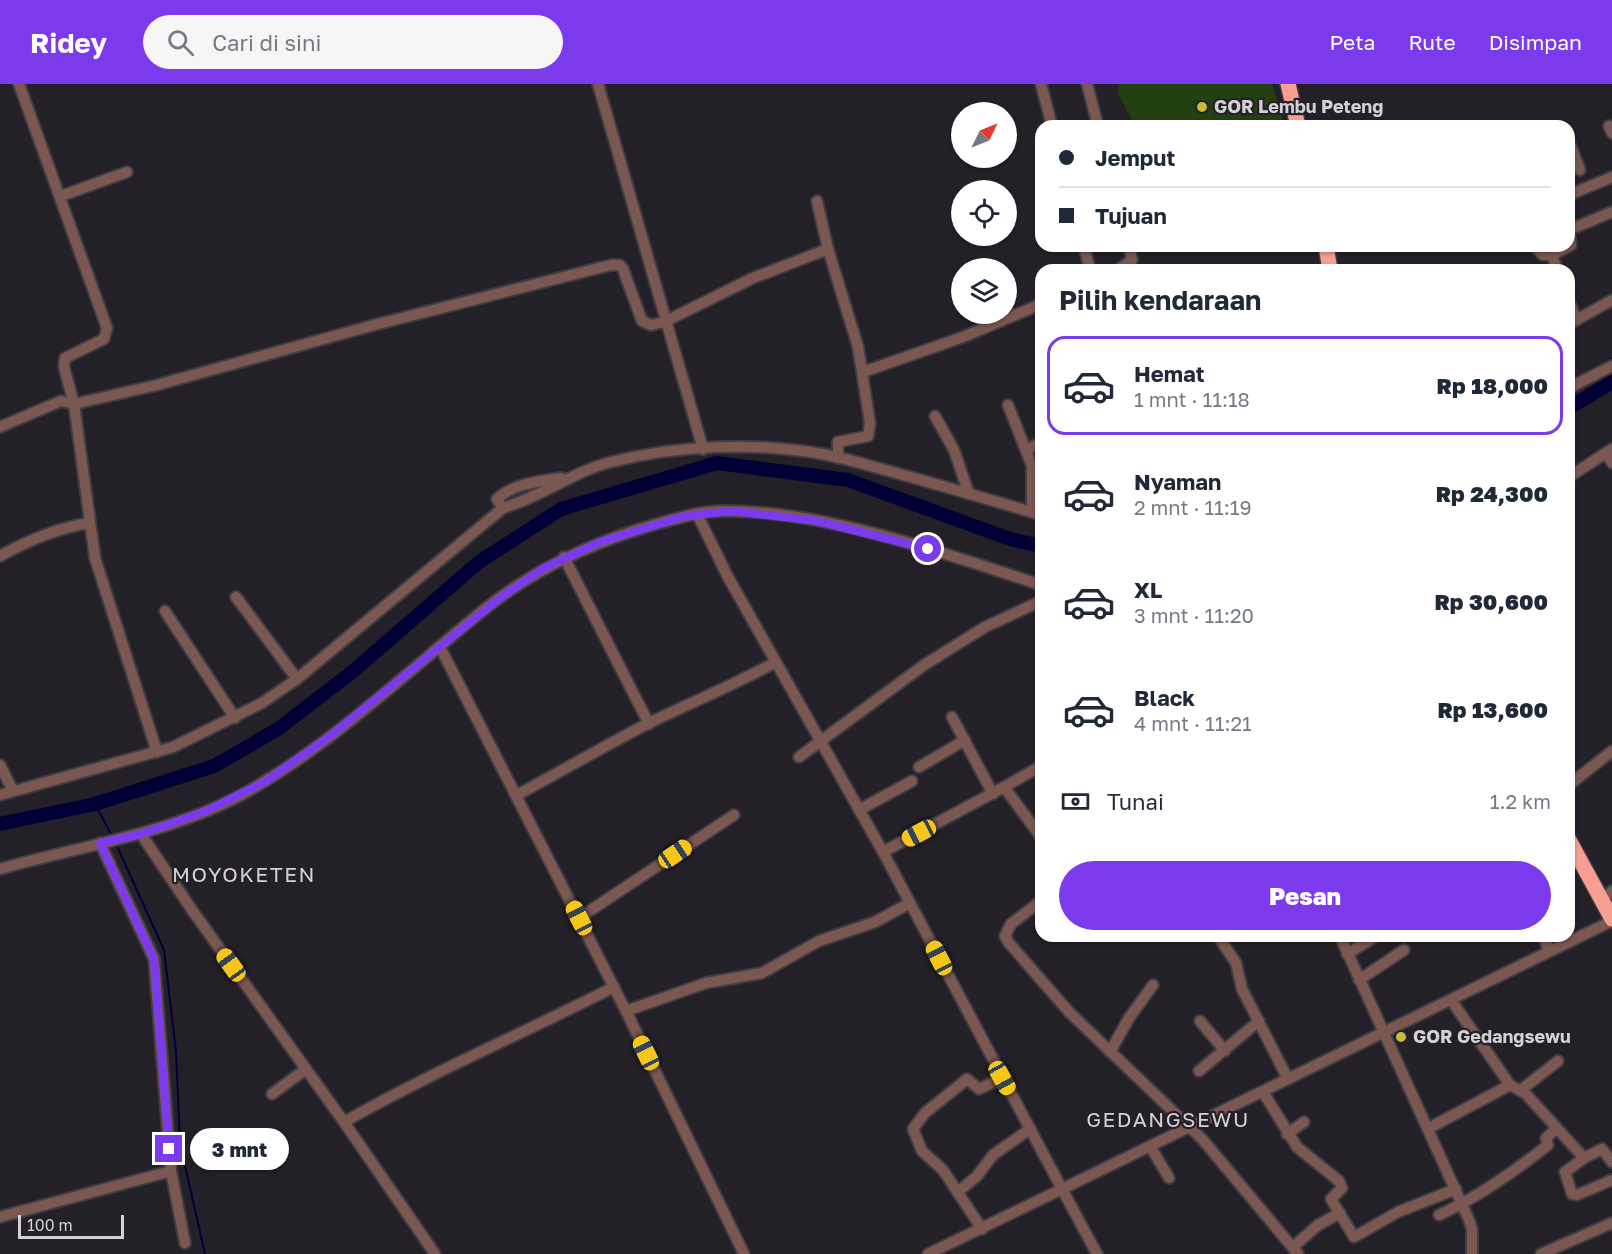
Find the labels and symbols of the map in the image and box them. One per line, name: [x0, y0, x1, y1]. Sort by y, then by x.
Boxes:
place label: GOR Lembu Peteng: [1214, 95, 1383, 117]
marker: GOR Lembu Peteng: [1195, 100, 1209, 114]
north arrow: [951, 102, 1017, 168]
route start: [914, 535, 941, 562]
car: [899, 817, 939, 849]
car: [655, 836, 695, 872]
district label: MOYOKETEN: [172, 861, 316, 887]
car: [563, 898, 595, 938]
car: [923, 938, 955, 978]
car: [213, 945, 249, 985]
place label: GOR Gedangsewu: [1413, 1025, 1571, 1047]
marker: GOR Gedangsewu: [1394, 1030, 1408, 1044]
car: [630, 1033, 662, 1073]
car: [985, 1058, 1019, 1098]
district label: GEDANGSEWU: [1086, 1106, 1250, 1132]
callout: 3 mnt: [190, 1128, 289, 1170]
route end: [155, 1135, 182, 1162]
scale bar: [18, 1212, 124, 1240]

